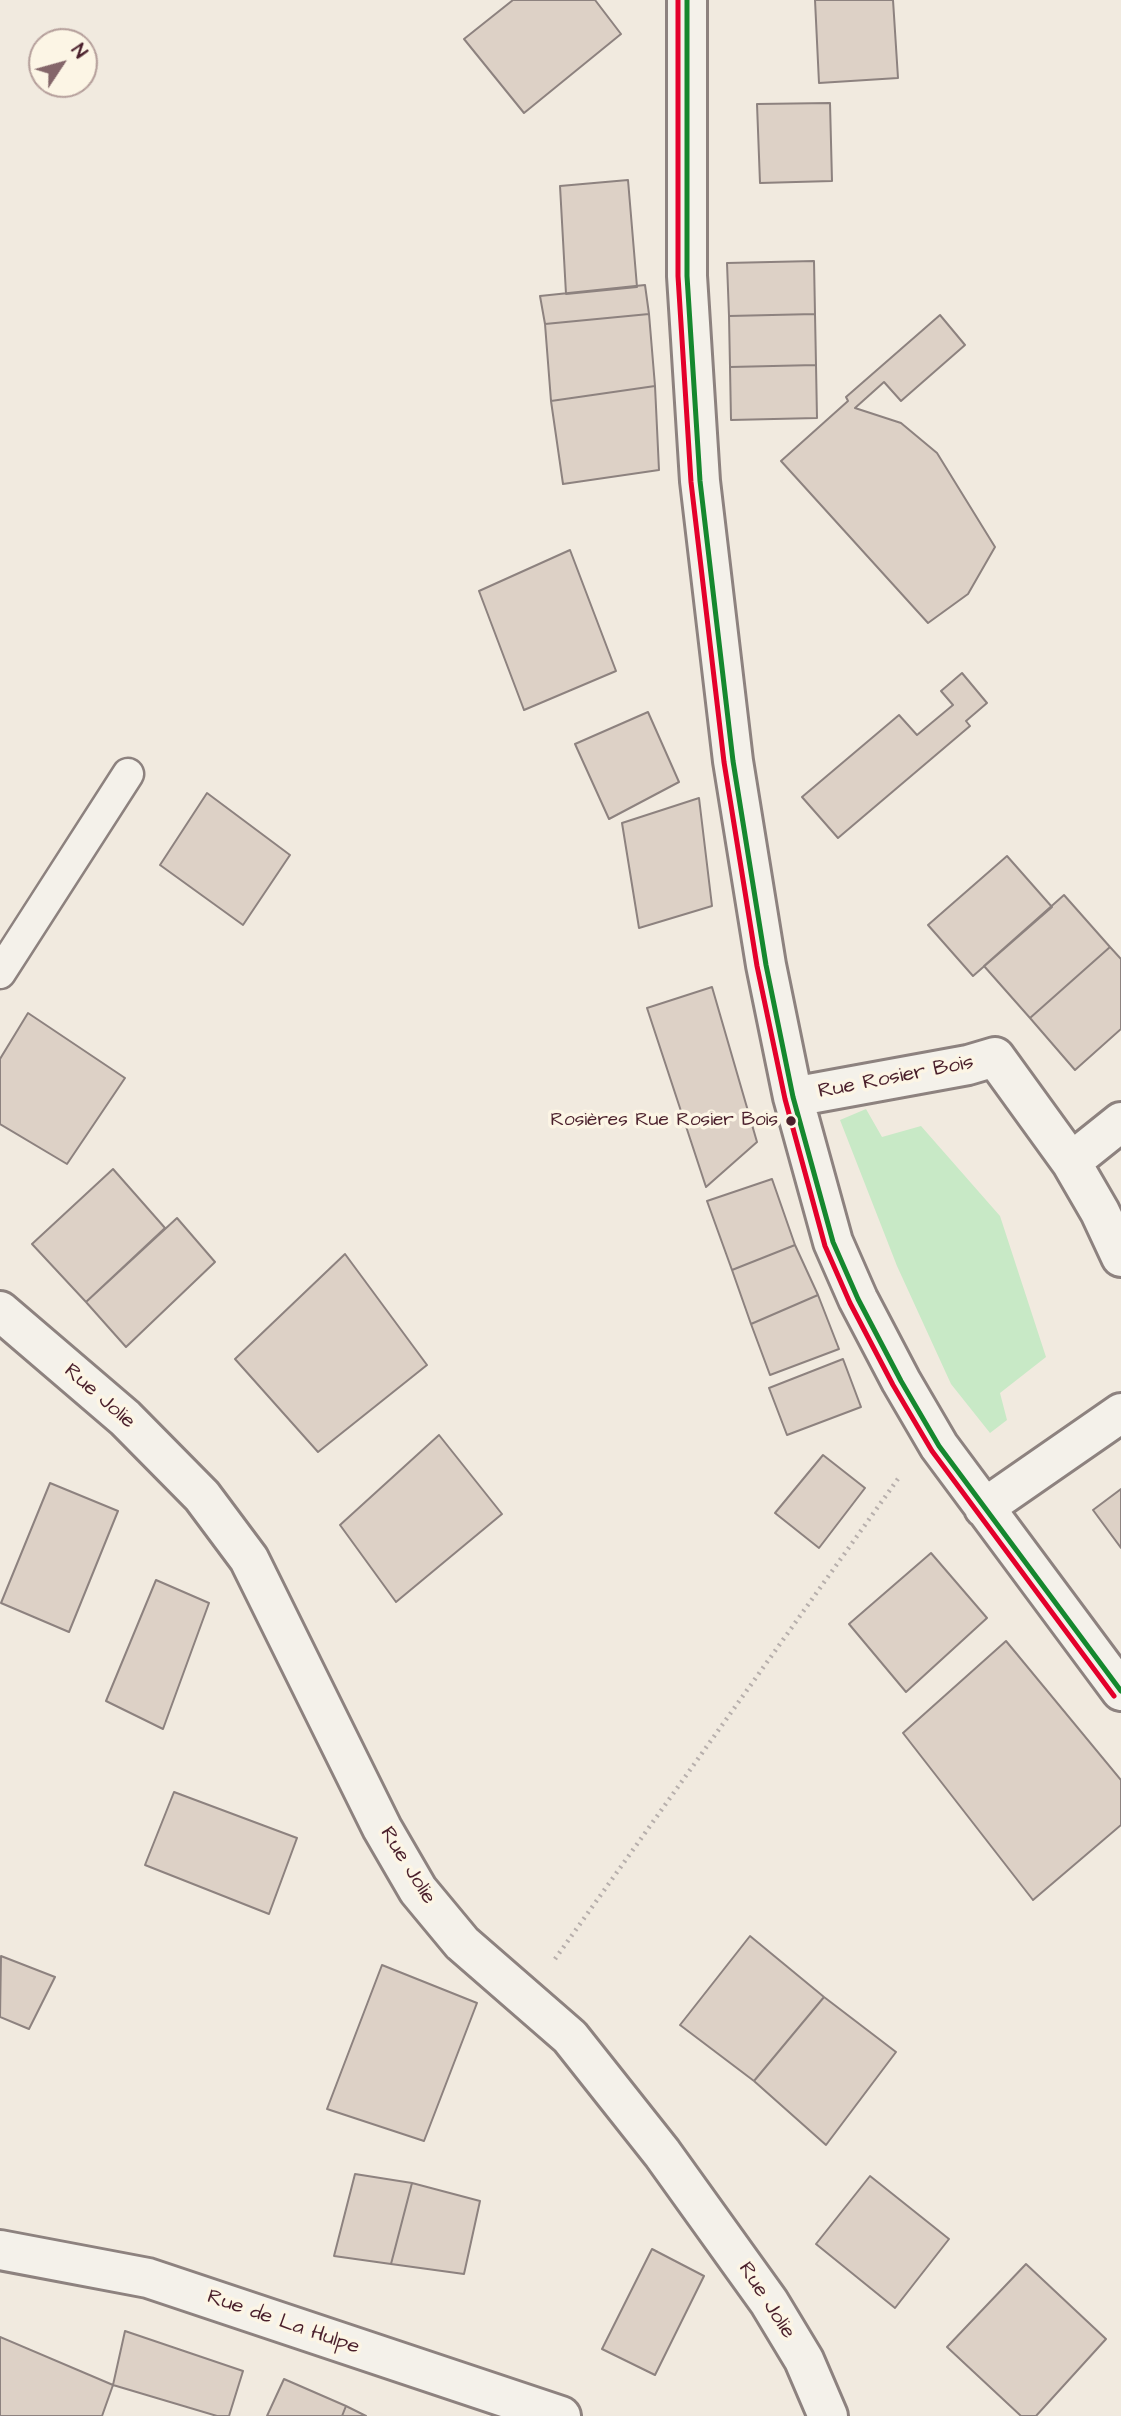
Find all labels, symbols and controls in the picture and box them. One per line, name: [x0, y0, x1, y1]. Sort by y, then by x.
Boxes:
north arrow: [28, 28, 98, 98]
text: N: [64, 39, 93, 64]
street label: Rue Rosier Bois: [816, 1051, 976, 1105]
place label: Rosières Rue Rosier Bois: [550, 1110, 778, 1132]
marker: Rosières Rue Rosier Bois: [784, 1114, 798, 1128]
street label: Rue Jolie: [58, 1359, 140, 1435]
street label: Rue Jolie: [373, 1823, 441, 1909]
street label: Rue Jolie: [732, 2258, 800, 2344]
street label: Rue de La Hulpe: [204, 2285, 362, 2361]

